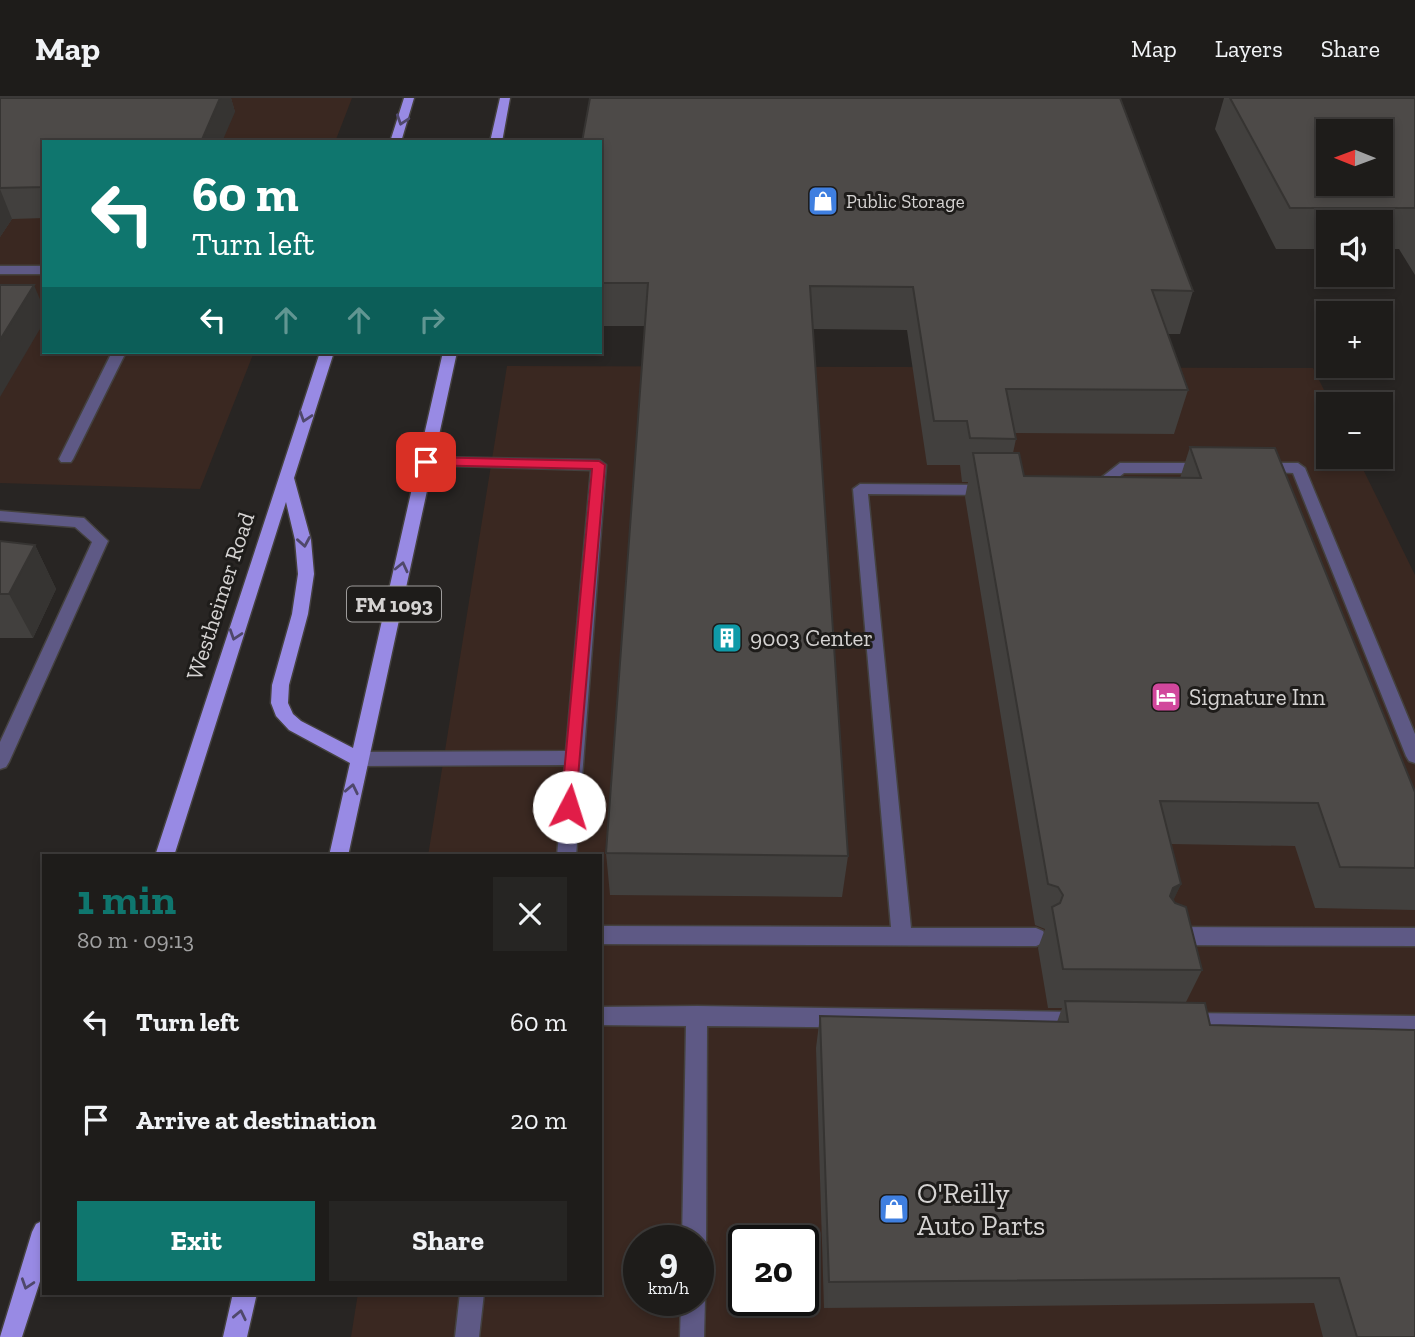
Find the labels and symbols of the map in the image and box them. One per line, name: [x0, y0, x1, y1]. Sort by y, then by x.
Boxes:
one-way arrow: [396, 113, 410, 126]
north arrow: [1316, 119, 1393, 196]
shop icon: Public Storage: [806, 184, 840, 218]
place label: Public Storage: [846, 190, 965, 213]
one-way arrow: [299, 410, 313, 422]
pin: [396, 432, 456, 492]
street label: Westheimer Road: [180, 508, 260, 683]
one-way arrow: [296, 536, 311, 548]
one-way arrow: [394, 561, 408, 573]
road number: FM 1093: [347, 587, 441, 622]
building icon: 9003 Center: [710, 621, 744, 655]
place label: 9003 Center: [750, 624, 873, 652]
one-way arrow: [229, 628, 243, 641]
hotel icon: Signature Inn: [1149, 680, 1183, 714]
place label: Signature Inn: [1189, 683, 1325, 711]
position arrow: [532, 770, 606, 844]
one-way arrow: [343, 783, 358, 795]
place label: O'Reilly Auto Parts: [917, 1177, 1045, 1242]
shop icon: O'Reilly Auto Parts: [877, 1192, 911, 1226]
speed limit sign: 20: [728, 1225, 819, 1316]
one-way arrow: [21, 1278, 35, 1290]
one-way arrow: [232, 1309, 246, 1321]

